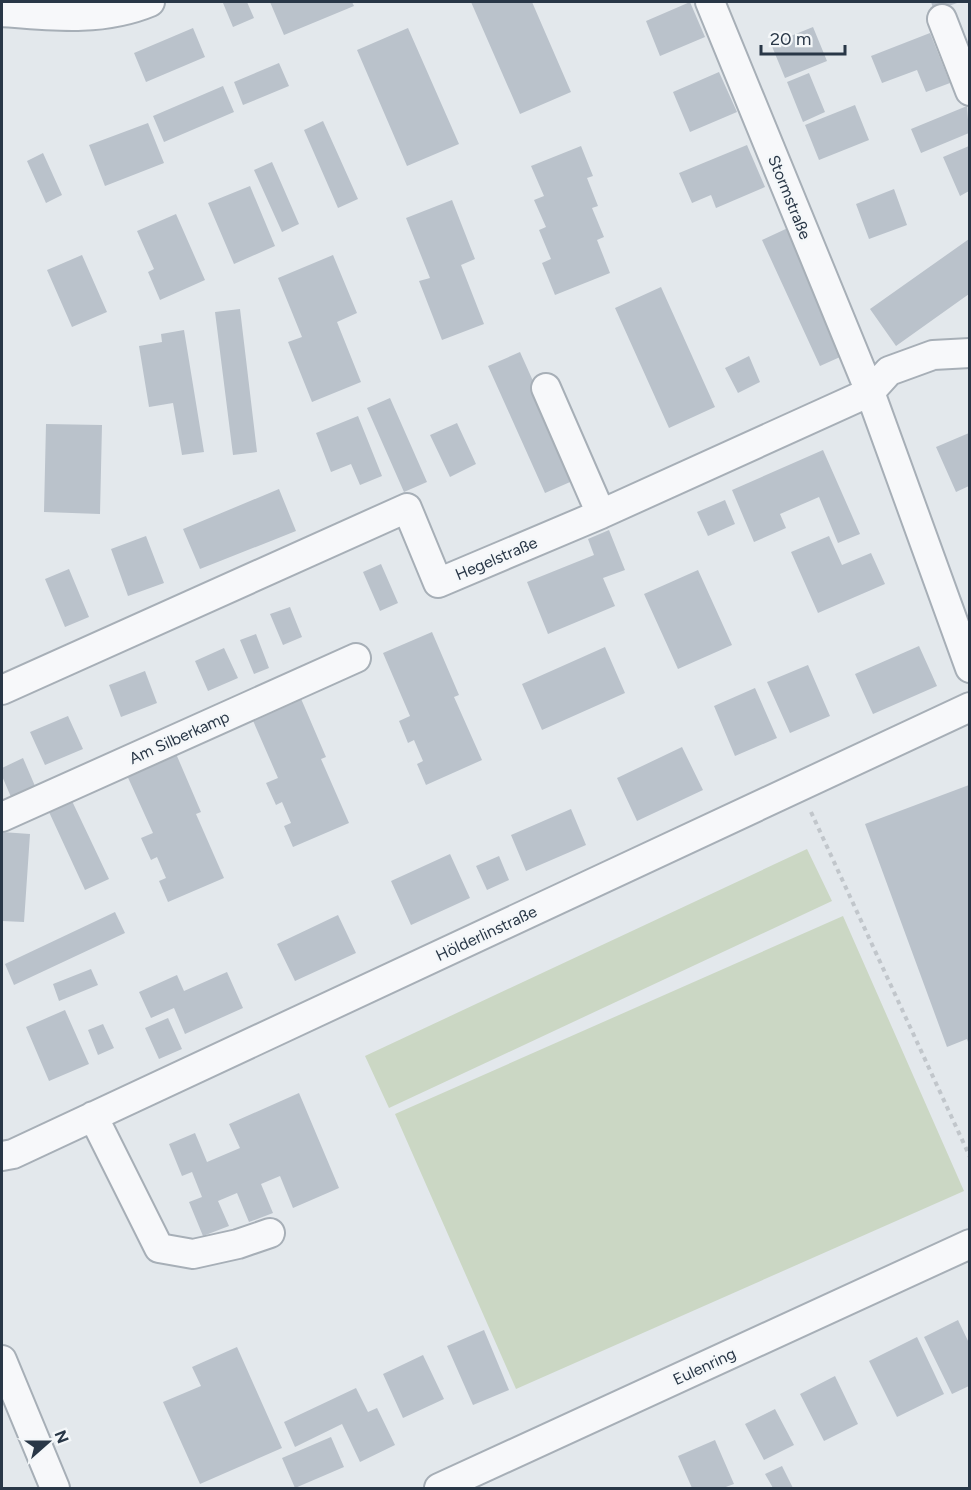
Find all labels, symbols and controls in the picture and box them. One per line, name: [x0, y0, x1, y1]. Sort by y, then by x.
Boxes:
scale bar: [761, 18, 845, 56]
text: 20 m: [770, 28, 811, 50]
street label: Stormstraße: [764, 152, 815, 242]
street label: Hegelstraße: [452, 533, 540, 584]
street label: Am Silberkamp: [126, 707, 232, 768]
street label: Hölderlinstraße: [433, 902, 540, 965]
street label: Eulenring: [670, 1344, 739, 1389]
north arrow: [18, 1412, 78, 1472]
text: N: [50, 1428, 73, 1446]

